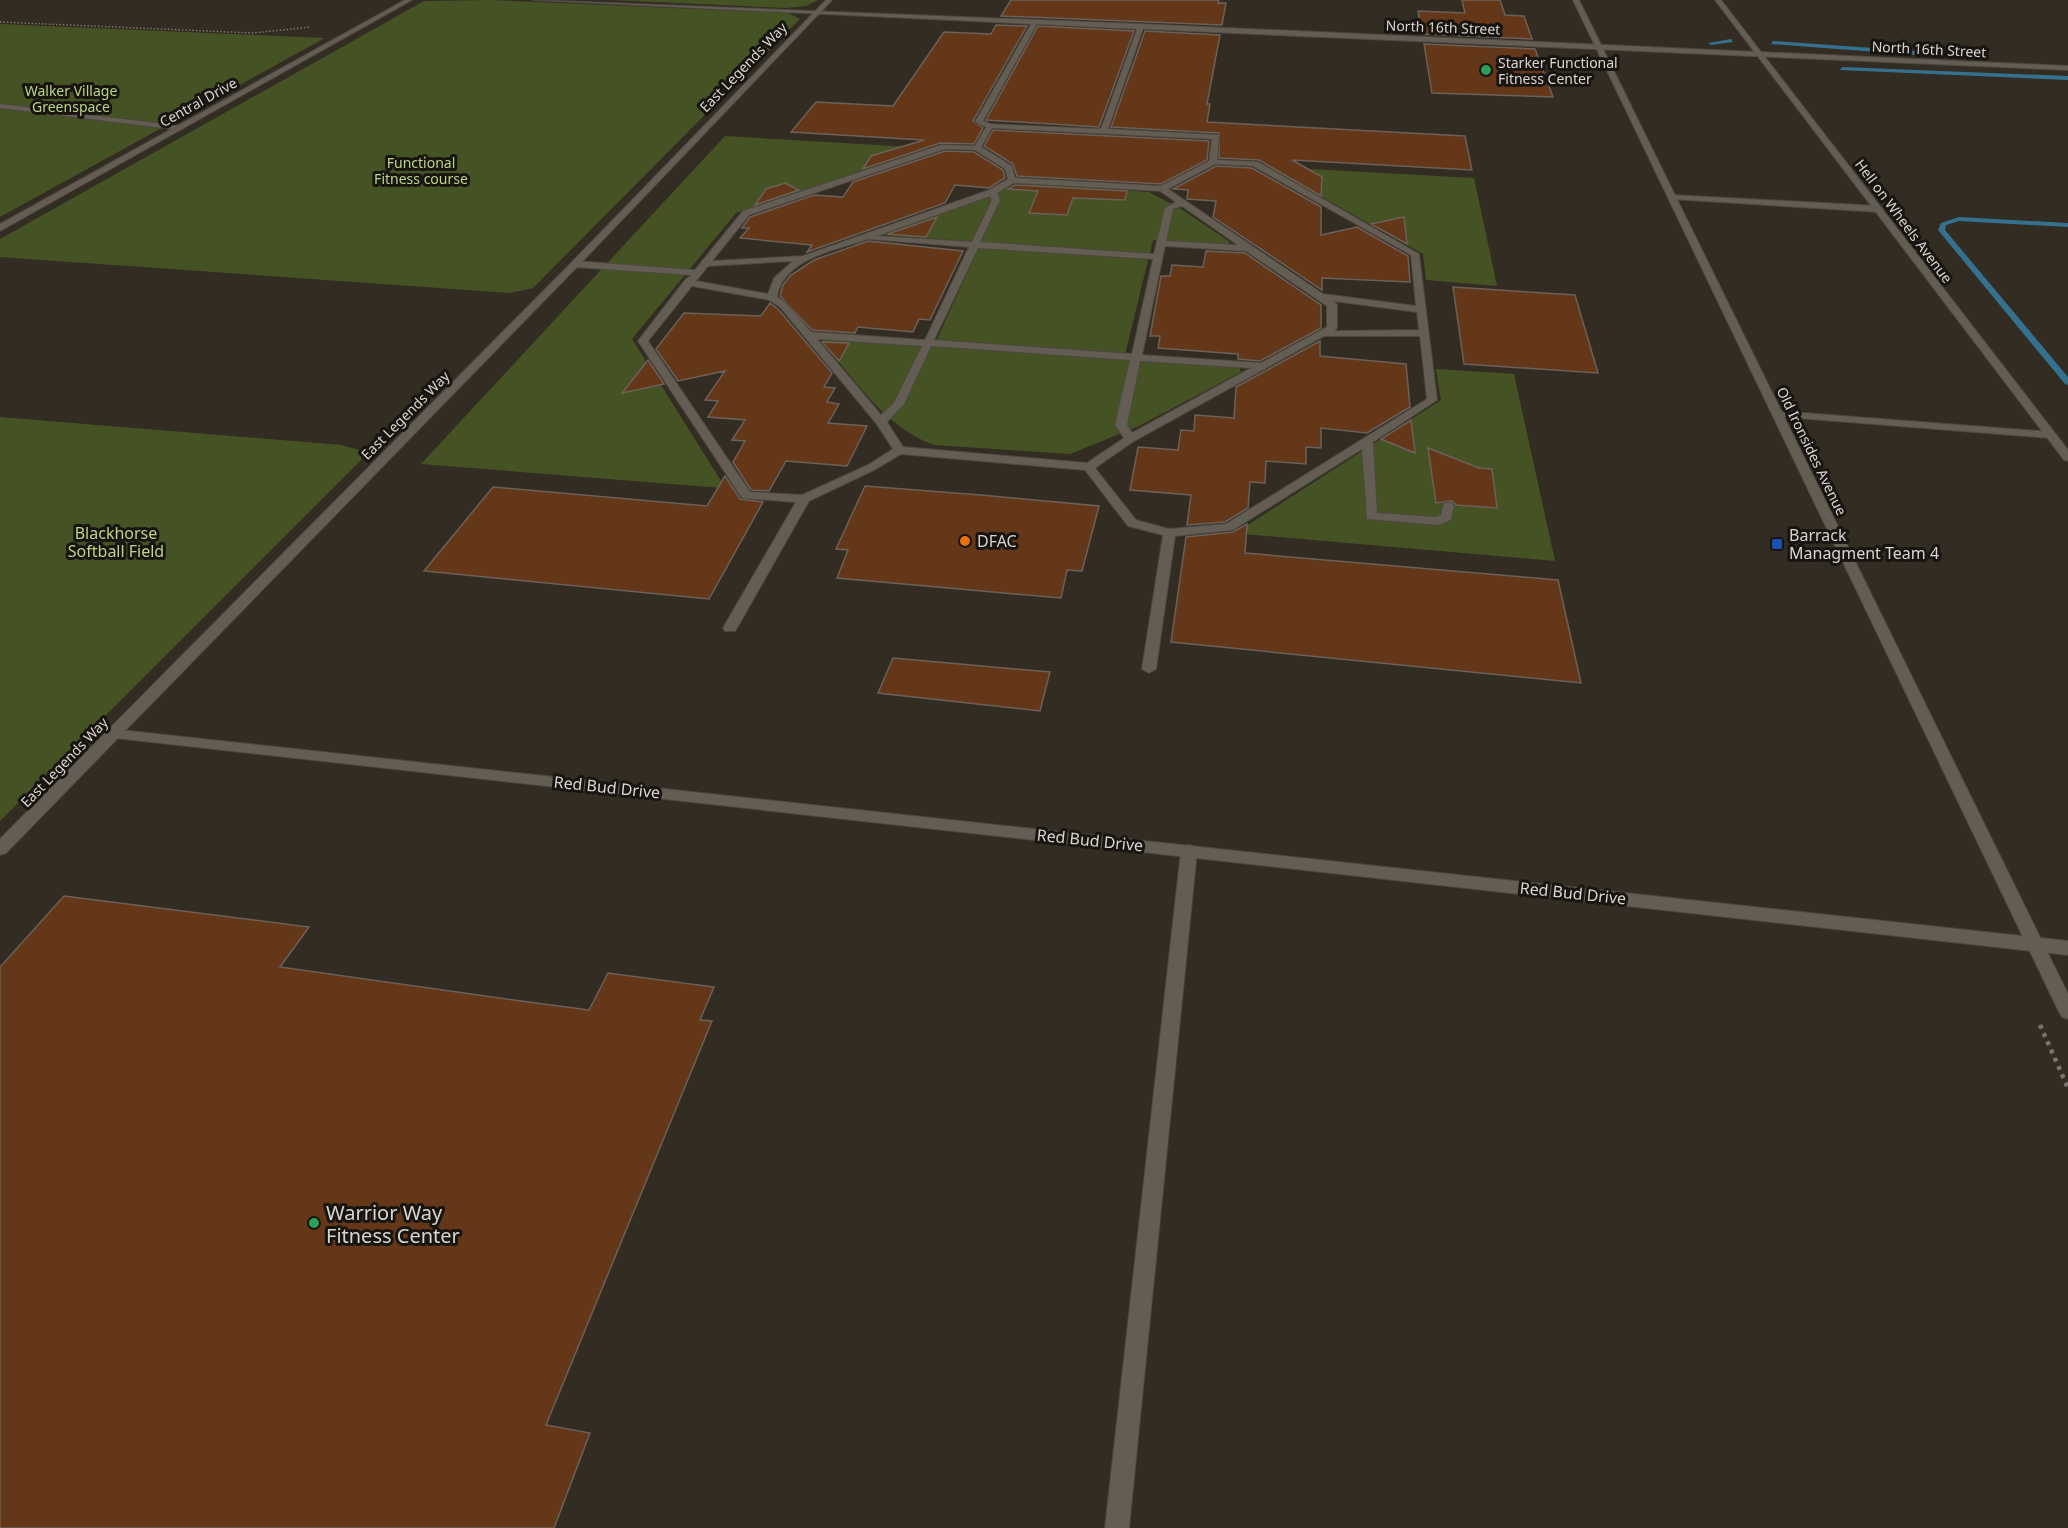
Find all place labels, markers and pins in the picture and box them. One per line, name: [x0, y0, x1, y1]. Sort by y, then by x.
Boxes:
place label: Starker Functional Fitness Center: [1498, 53, 1618, 88]
marker: Starker Functional Fitness Center: [1479, 63, 1493, 77]
place label: Barrack Managment Team 4: [1789, 524, 1939, 564]
place label: DFAC: [977, 530, 1017, 552]
marker: DFAC: [958, 534, 972, 548]
marker: Barrack Managment Team 4: [1770, 537, 1784, 551]
place label: Warrior Way Fitness Center: [326, 1199, 460, 1249]
marker: Warrior Way Fitness Center: [307, 1216, 321, 1230]

